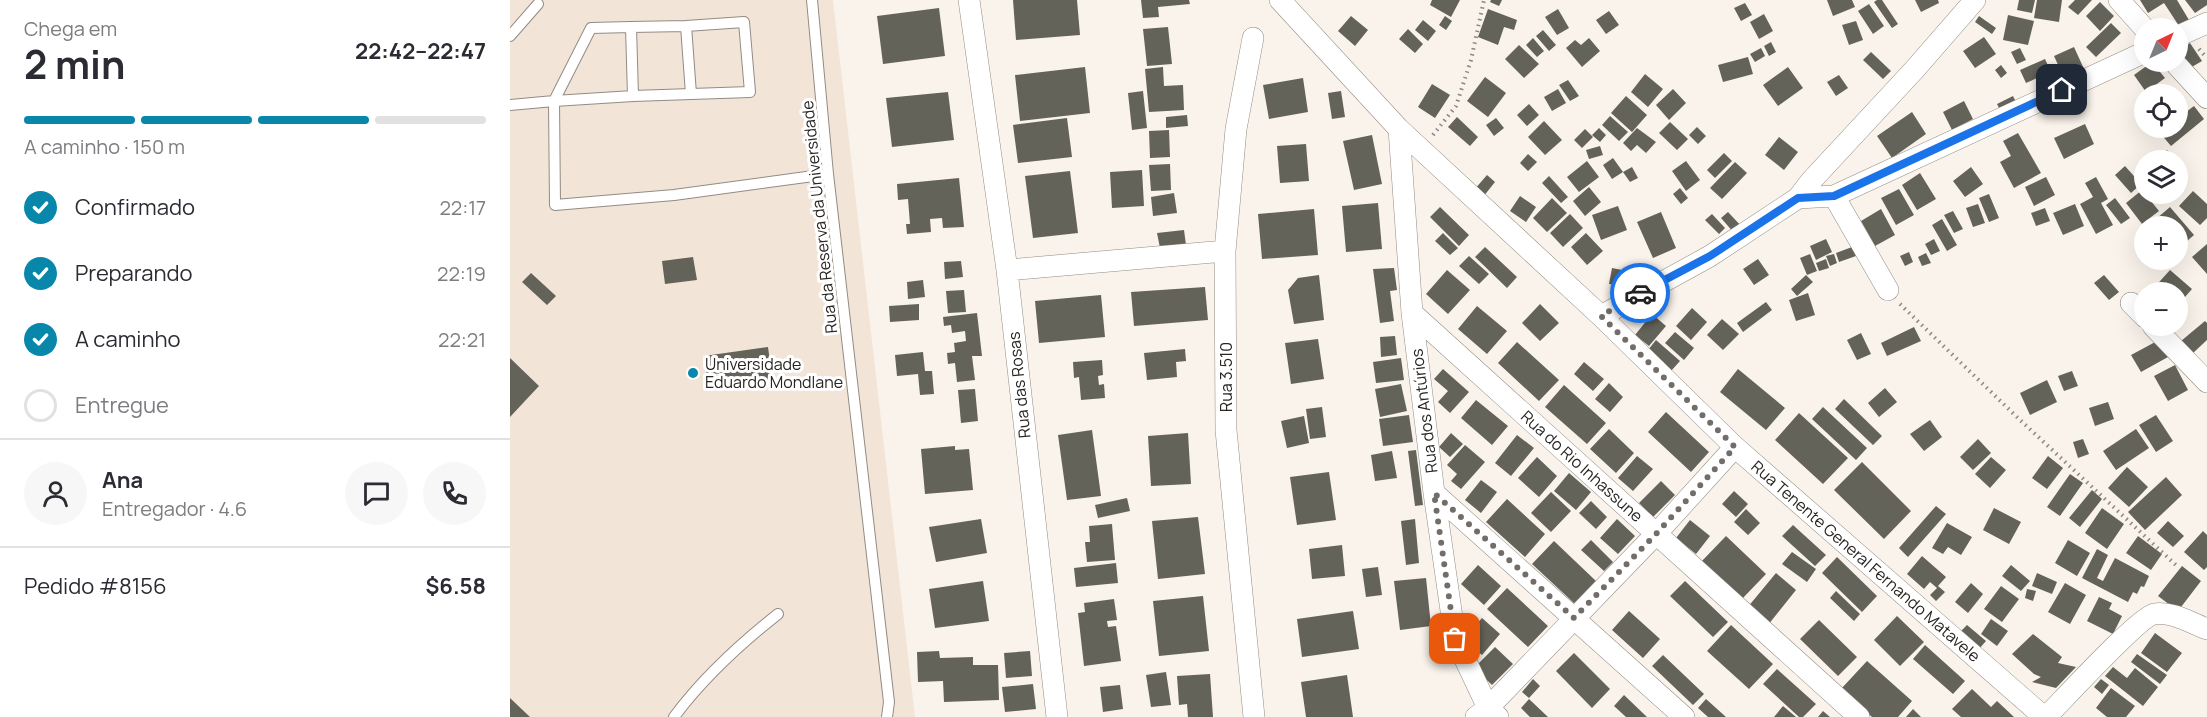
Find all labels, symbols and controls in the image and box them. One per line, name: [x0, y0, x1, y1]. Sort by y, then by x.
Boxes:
text: Chega em: [24, 15, 117, 42]
north arrow: [2134, 18, 2188, 72]
map controls: [2134, 18, 2188, 336]
text: 22:42–22:47: [355, 36, 486, 66]
text: 2 min: [24, 37, 125, 91]
pin: [2036, 64, 2087, 115]
icon: home: [2045, 73, 2078, 106]
button: locate: [2134, 84, 2188, 138]
street label: Rua da Reserva da Universidade: [796, 100, 842, 334]
text: A caminho · 150 m: [24, 133, 185, 160]
button: layers: [2134, 150, 2188, 204]
icon: check: [24, 191, 57, 224]
text: Confirmado: [75, 192, 195, 222]
text: 22:17: [439, 194, 486, 221]
button: +: [2134, 216, 2188, 270]
icon: check: [24, 257, 57, 290]
text: Preparando: [75, 258, 193, 288]
text: 22:19: [437, 260, 486, 287]
courier: [1610, 263, 1670, 323]
icon: car: [1624, 277, 1657, 310]
button: −: [2134, 282, 2188, 336]
icon: check: [24, 323, 57, 356]
text: A caminho: [75, 324, 181, 354]
text: 22:21: [438, 326, 486, 353]
street label: Rua das Rosas: [1002, 331, 1036, 439]
street label: Rua 3.510: [1215, 342, 1237, 412]
street label: Rua dos Antúrios: [1405, 348, 1443, 474]
place label: Universidade Eduardo Mondlane: [705, 353, 843, 393]
marker: Universidade Eduardo Mondlane: [686, 366, 700, 380]
text: Entregue: [75, 390, 169, 420]
street label: Rua do Rio Inhassune: [1516, 405, 1648, 527]
street label: Rua Tenente General Fernando Matavele: [1747, 455, 1985, 667]
button: person: [24, 462, 87, 525]
button: chat: [345, 462, 408, 525]
button: phone: [423, 462, 486, 525]
text: Ana: [102, 465, 143, 495]
text: Entregador · 4.6: [102, 495, 247, 522]
text: Pedido #8156: [24, 571, 167, 601]
text: $6.58: [425, 571, 486, 601]
pin: [1429, 613, 1480, 664]
icon: bag: [1438, 622, 1471, 655]

